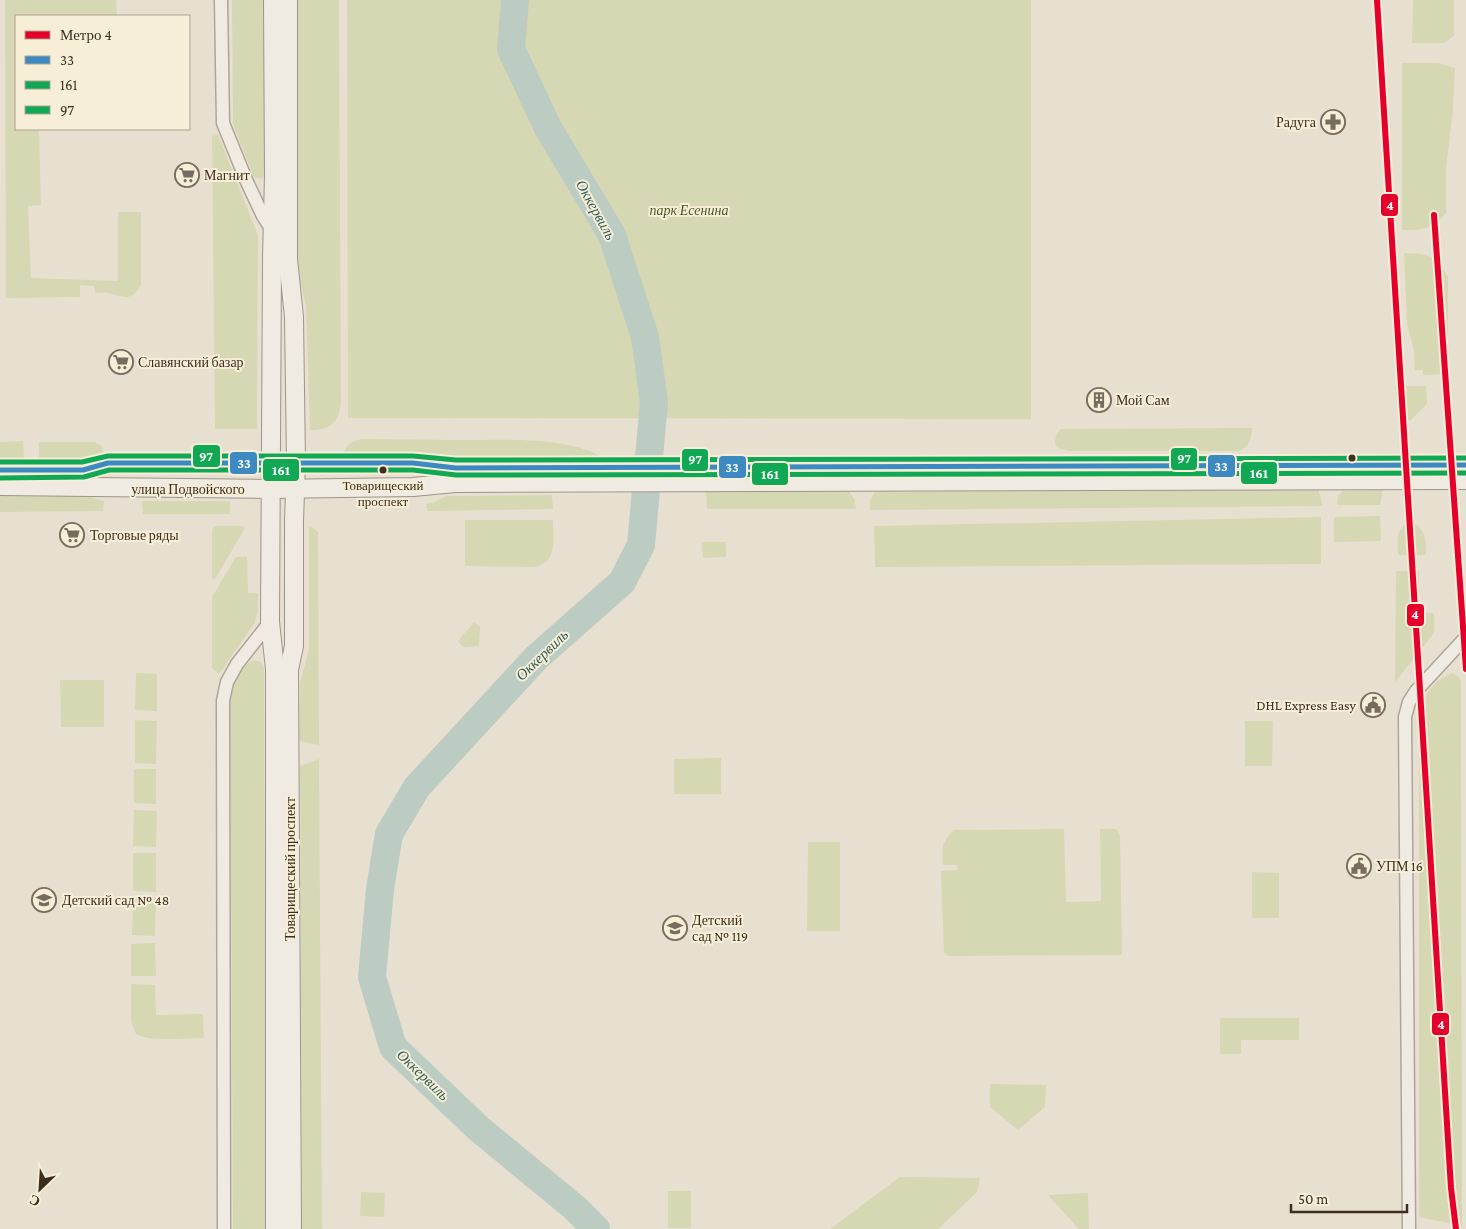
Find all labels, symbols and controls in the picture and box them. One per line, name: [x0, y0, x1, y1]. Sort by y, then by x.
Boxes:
legend: [15, 15, 190, 130]
text: Метро 4: [60, 27, 112, 43]
text: 33: [60, 52, 74, 68]
text: 161: [60, 77, 78, 93]
text: 97: [60, 102, 74, 118]
pharmacy icon: Радуга: [1320, 109, 1346, 135]
place label: Радуга: [1276, 114, 1317, 130]
supermarket icon: Магнит: [174, 162, 200, 188]
place label: Магнит: [204, 167, 250, 183]
water label: Оккервиль: [573, 177, 619, 243]
line badge: 4: [1380, 193, 1399, 217]
text: 4: [1386, 197, 1394, 213]
park label: парк Есенина: [650, 202, 728, 218]
supermarket icon: Славянский базар: [108, 349, 134, 375]
place label: Славянский базар: [138, 354, 244, 370]
building icon: Мой Сам: [1086, 387, 1112, 413]
place label: Мой Сам: [1116, 392, 1170, 408]
line badge: 97: [192, 444, 221, 468]
line badge: 97: [1170, 447, 1198, 471]
text: 97: [199, 448, 213, 464]
line badge: 97: [681, 448, 709, 472]
text: 97: [1177, 450, 1191, 466]
line badge: 33: [229, 451, 258, 475]
text: 97: [688, 451, 702, 467]
unlabelled marker: [1347, 453, 1357, 463]
line badge: 33: [1207, 454, 1236, 478]
text: 33: [237, 455, 251, 471]
line badge: 33: [718, 455, 747, 479]
line badge: 161: [262, 458, 300, 482]
text: 33: [1214, 458, 1228, 474]
text: 33: [725, 459, 739, 475]
line badge: 161: [1240, 461, 1278, 485]
text: 161: [272, 462, 290, 478]
line badge: 161: [751, 462, 789, 486]
marker: Товарищеский проспект: [378, 465, 388, 475]
text: 161: [1250, 465, 1268, 481]
text: 161: [761, 466, 779, 482]
place label: Товарищеский проспект: [343, 478, 423, 509]
street label: улица Подвойского: [131, 481, 245, 497]
supermarket icon: Торговые ряды: [59, 522, 85, 548]
place label: Торговые ряды: [90, 527, 179, 543]
line badge: 4: [1406, 603, 1425, 627]
text: 4: [1411, 606, 1419, 622]
water label: Оккервиль: [513, 626, 571, 684]
public building icon: DHL Express Easy: [1360, 692, 1386, 718]
place label: DHL Express Easy: [1256, 697, 1357, 713]
street label: Товарищеский проспект: [282, 797, 298, 941]
public building icon: УПМ 16: [1346, 853, 1372, 879]
place label: УПМ 16: [1376, 858, 1423, 874]
school or university icon: Детский сад № 48: [31, 887, 57, 913]
place label: Детский сад № 48: [62, 892, 169, 908]
place label: Детский сад № 119: [692, 912, 748, 944]
school or university icon: Детский сад № 119: [662, 915, 688, 941]
line badge: 4: [1431, 1012, 1450, 1036]
text: 4: [1437, 1016, 1445, 1032]
water label: Оккервиль: [394, 1046, 452, 1104]
north arrow: [15, 1164, 65, 1214]
scale bar: [1291, 1182, 1407, 1214]
text: С: [27, 1191, 42, 1210]
text: 50 m: [1298, 1191, 1328, 1207]

